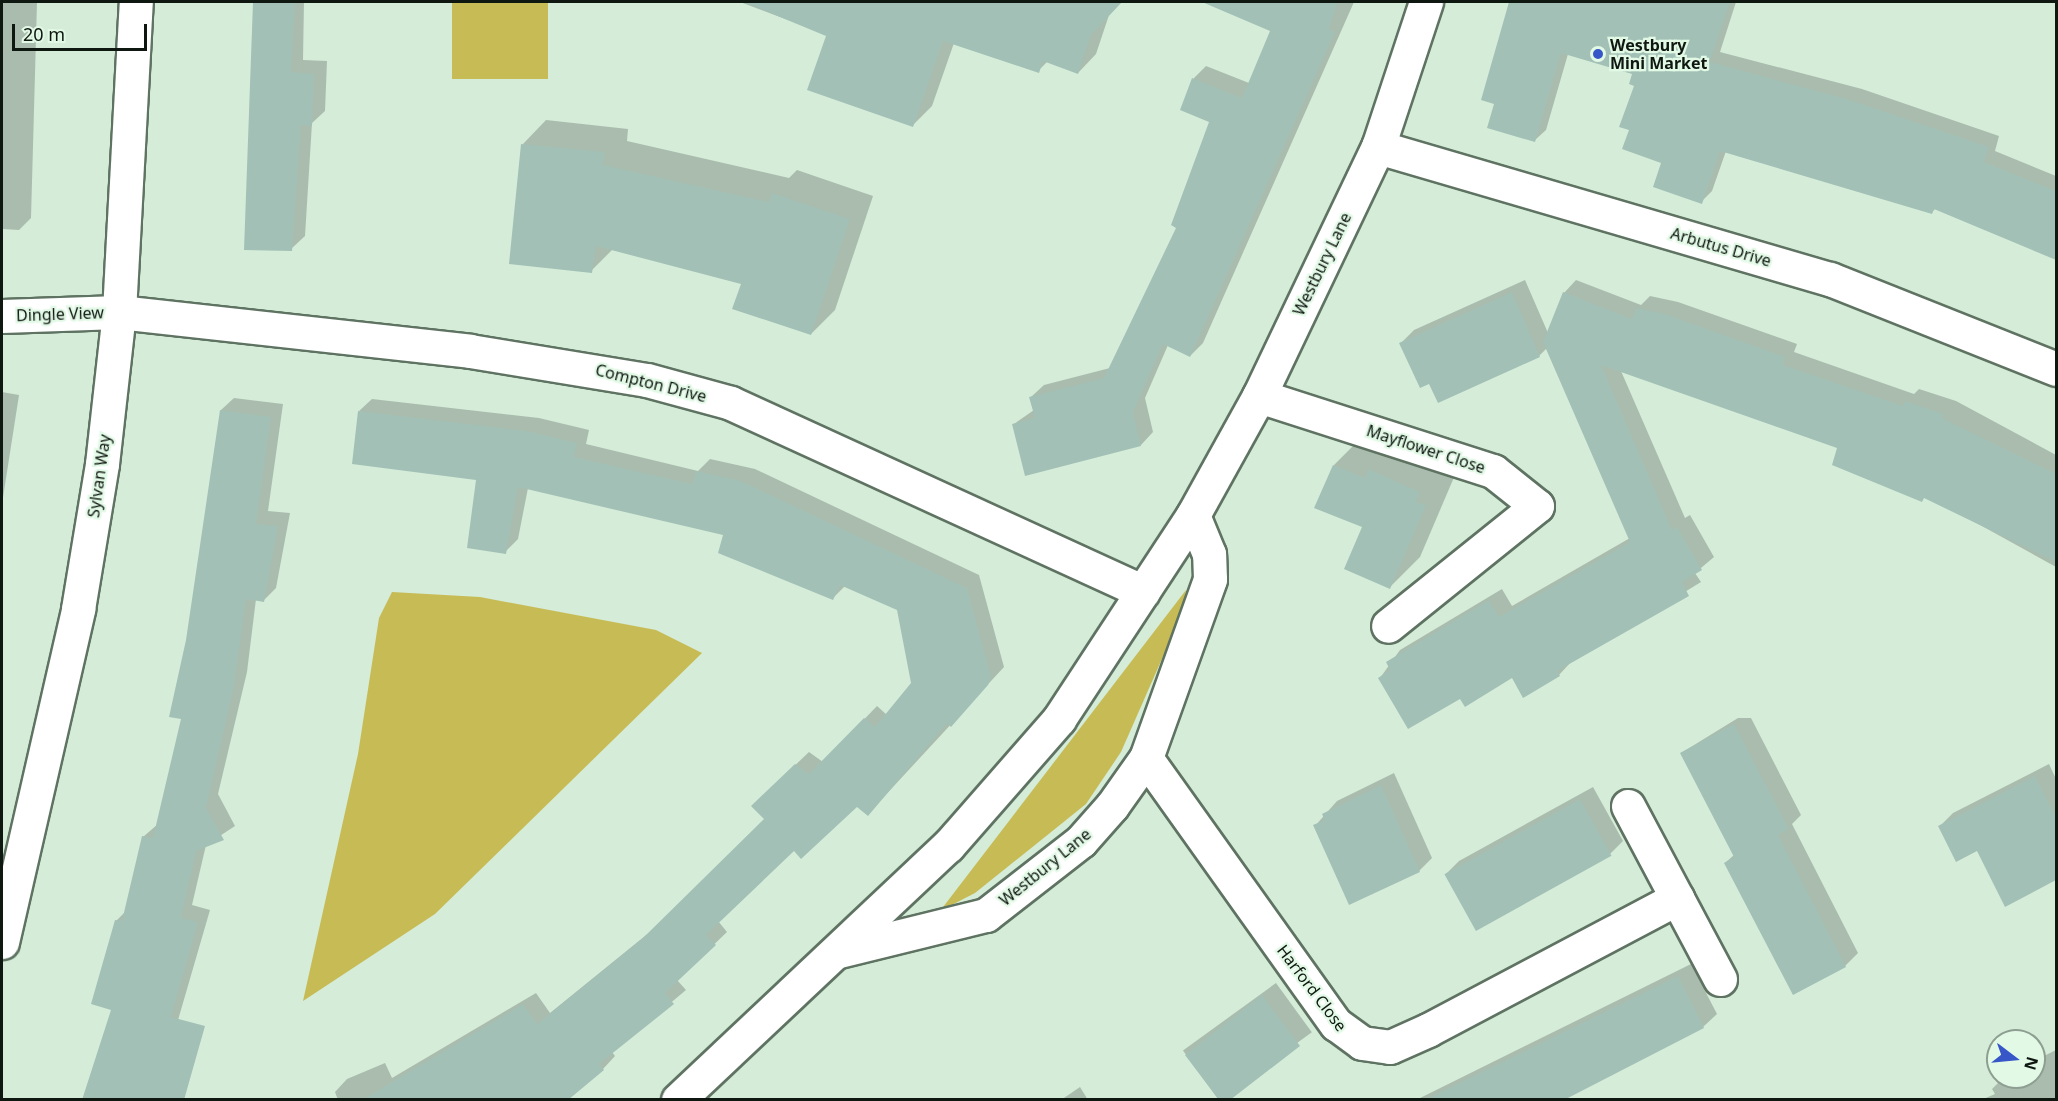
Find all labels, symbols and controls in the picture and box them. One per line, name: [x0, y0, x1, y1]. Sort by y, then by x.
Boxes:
scale bar: [15, 12, 150, 50]
text: 20 m: [23, 22, 65, 46]
place label: Westbury Mini Market: [1610, 35, 1707, 73]
marker: Westbury Mini Market: [1591, 47, 1605, 61]
street label: Westbury Lane: [1289, 209, 1355, 319]
street label: Arbutus Drive: [1669, 223, 1773, 271]
street label: Dingle View: [16, 303, 104, 325]
street label: Compton Drive: [594, 360, 708, 406]
street label: Mayflower Close: [1364, 421, 1488, 477]
street label: Sylvan Way: [84, 433, 114, 519]
street label: Westbury Lane: [995, 824, 1095, 910]
street label: Harford Close: [1273, 941, 1351, 1035]
north arrow: [1986, 1029, 2046, 1089]
text: N: [2019, 1054, 2044, 1073]

